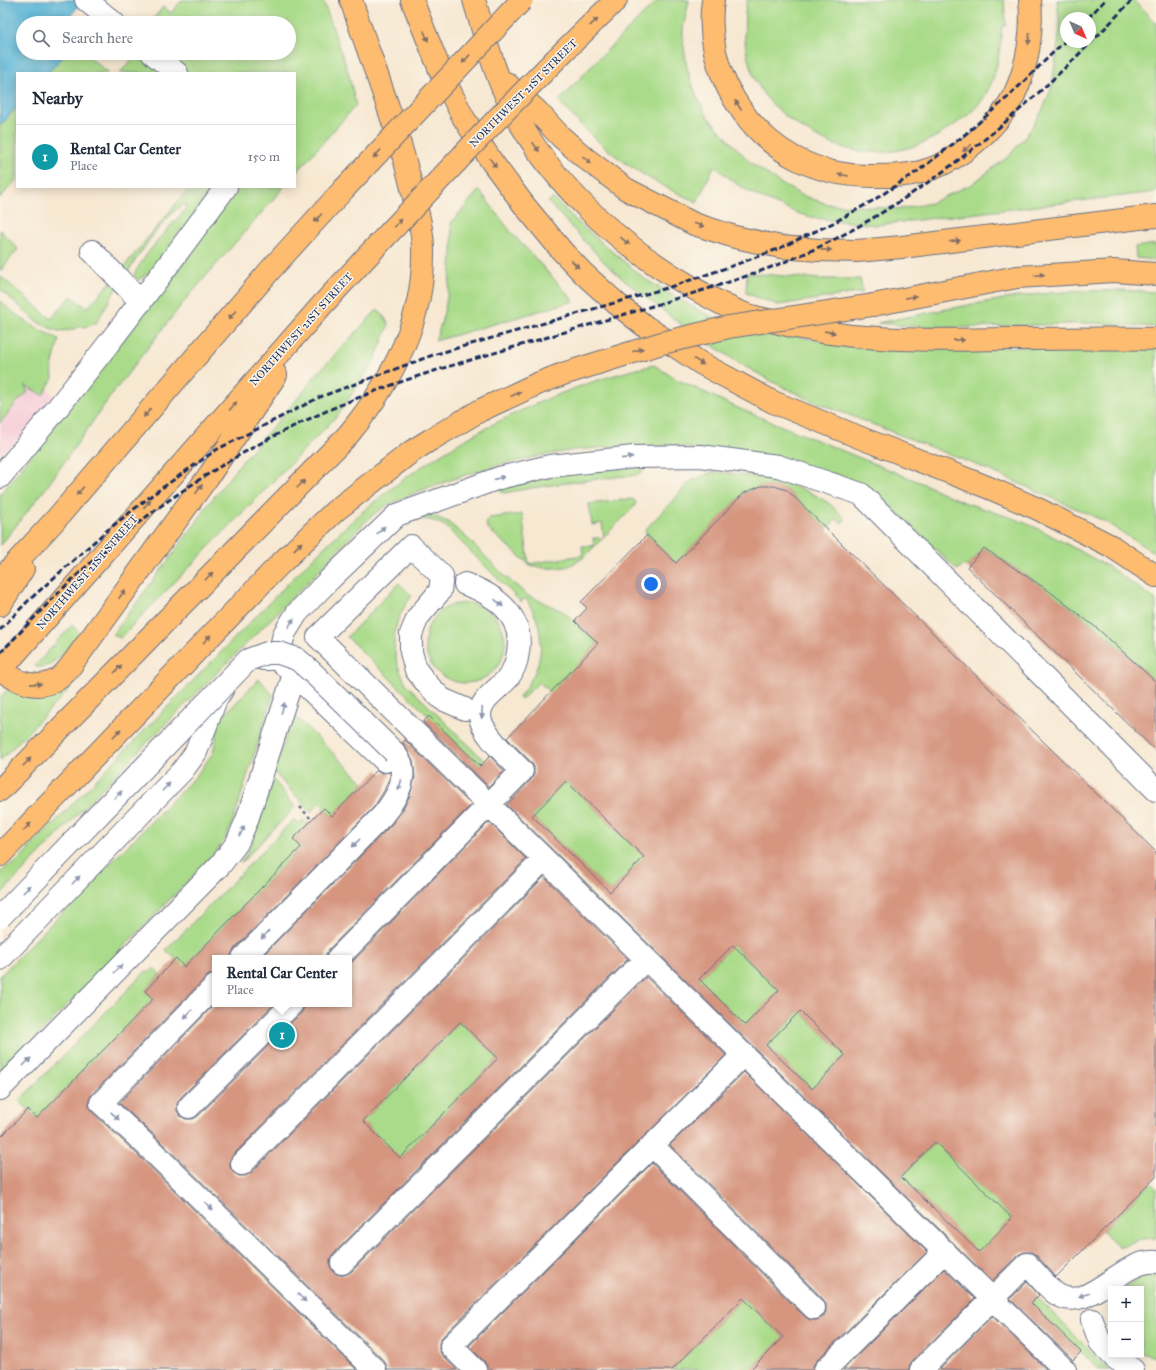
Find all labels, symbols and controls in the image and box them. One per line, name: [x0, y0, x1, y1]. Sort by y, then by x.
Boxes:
north arrow: [1060, 12, 1096, 48]
search box: [16, 16, 296, 60]
one-way arrow: [589, 17, 599, 27]
icon: search: [30, 27, 52, 49]
text: Search here: [62, 29, 133, 47]
one-way arrow: [423, 31, 429, 43]
one-way arrow: [1026, 33, 1032, 45]
street label: NORTHWEST 21ST STREET: [467, 36, 580, 150]
one-way arrow: [462, 54, 471, 63]
text: Nearby: [32, 88, 83, 109]
one-way arrow: [734, 100, 742, 110]
text: Rental Car Center: [70, 140, 181, 158]
one-way arrow: [531, 142, 539, 152]
one-way arrow: [961, 144, 972, 153]
text: 1: [42, 149, 48, 165]
text: 150 m: [248, 149, 280, 165]
one-way arrow: [373, 149, 382, 159]
one-way arrow: [582, 155, 592, 164]
text: Place: [70, 158, 97, 174]
one-way arrow: [489, 158, 497, 169]
one-way arrow: [837, 171, 849, 177]
one-way arrow: [313, 213, 323, 223]
one-way arrow: [393, 218, 402, 227]
one-way arrow: [693, 223, 705, 229]
one-way arrow: [619, 237, 630, 246]
one-way arrow: [949, 237, 961, 244]
one-way arrow: [820, 247, 833, 253]
one-way arrow: [570, 259, 580, 269]
street label: NORTHWEST 21ST STREET: [247, 270, 356, 389]
one-way arrow: [1033, 272, 1045, 279]
one-way arrow: [905, 294, 917, 300]
one-way arrow: [227, 309, 236, 320]
one-way arrow: [824, 329, 836, 335]
one-way arrow: [953, 337, 966, 343]
one-way arrow: [633, 347, 645, 353]
one-way arrow: [693, 358, 705, 365]
one-way arrow: [510, 391, 521, 397]
one-way arrow: [228, 401, 237, 412]
one-way arrow: [142, 408, 151, 418]
one-way arrow: [621, 455, 633, 461]
one-way arrow: [493, 475, 505, 481]
one-way arrow: [296, 479, 305, 488]
one-way arrow: [195, 484, 203, 494]
one-way arrow: [76, 485, 85, 496]
one-way arrow: [142, 499, 151, 509]
street label: NORTHWEST 21ST STREET: [34, 512, 141, 632]
one-way arrow: [376, 525, 386, 534]
one-way arrow: [293, 541, 303, 551]
one-way arrow: [204, 571, 214, 581]
your location: [641, 574, 661, 594]
one-way arrow: [118, 589, 126, 599]
one-way arrow: [494, 598, 504, 607]
one-way arrow: [287, 618, 295, 628]
one-way arrow: [203, 634, 212, 644]
one-way arrow: [113, 664, 123, 674]
one-way arrow: [30, 681, 42, 688]
one-way arrow: [280, 701, 286, 713]
one-way arrow: [478, 707, 485, 719]
one-way arrow: [112, 728, 122, 738]
one-way arrow: [22, 757, 32, 767]
one-way arrow: [397, 779, 403, 791]
one-way arrow: [161, 782, 171, 792]
one-way arrow: [113, 790, 123, 800]
one-way arrow: [22, 822, 32, 832]
one-way arrow: [239, 825, 245, 837]
one-way arrow: [351, 838, 361, 848]
one-way arrow: [71, 875, 81, 885]
one-way arrow: [22, 884, 32, 894]
one-way arrow: [260, 930, 270, 940]
popup: [212, 955, 352, 1007]
one-way arrow: [113, 964, 123, 974]
text: Rental Car Center: [227, 964, 337, 982]
text: Place: [227, 982, 254, 998]
one-way arrow: [183, 1009, 193, 1019]
pin: 1: [269, 1020, 295, 1050]
one-way arrow: [22, 1057, 32, 1067]
one-way arrow: [110, 1111, 120, 1121]
one-way arrow: [204, 1202, 214, 1211]
map controls: [1108, 1286, 1144, 1358]
button: +: [1108, 1286, 1144, 1322]
one-way arrow: [1078, 1292, 1090, 1298]
one-way arrow: [297, 1293, 307, 1303]
button: −: [1108, 1322, 1144, 1358]

